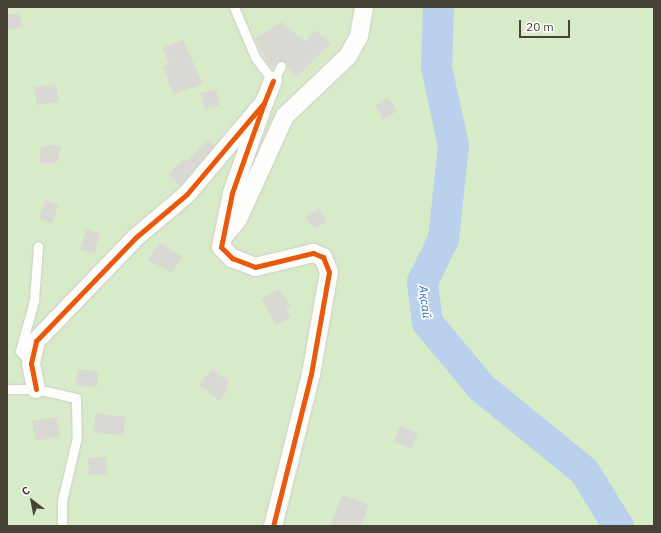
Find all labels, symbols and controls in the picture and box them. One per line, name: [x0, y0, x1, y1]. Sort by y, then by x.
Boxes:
scale bar: [521, 12, 572, 38]
text: 20 m: [526, 19, 554, 34]
water label: Ақсай: [416, 285, 434, 319]
north arrow: [12, 481, 52, 521]
text: С: [19, 483, 32, 499]

